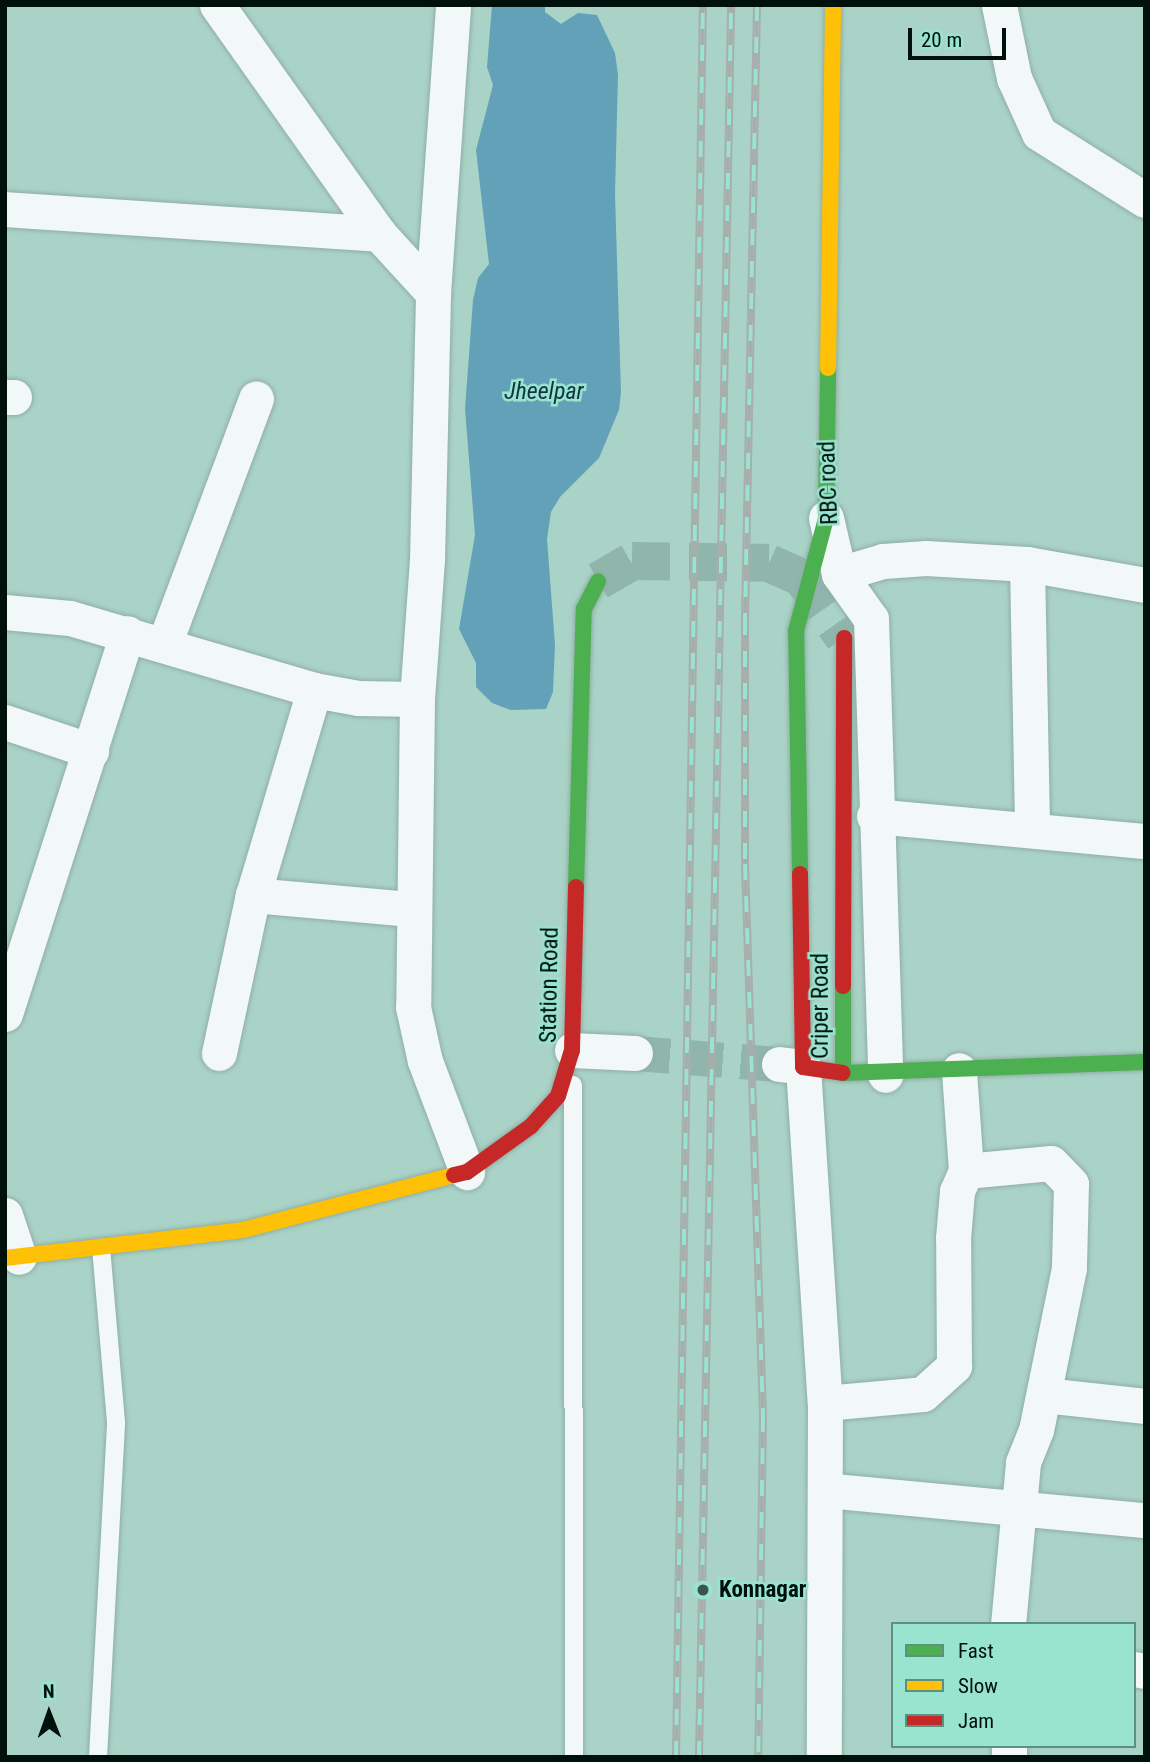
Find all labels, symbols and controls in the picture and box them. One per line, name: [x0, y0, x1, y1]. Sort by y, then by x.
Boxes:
scale bar: [912, 14, 1010, 58]
text: 20 m: [921, 28, 962, 52]
water label: Jheelpar: [504, 378, 584, 406]
street label: RBC road: [814, 441, 844, 525]
street label: Station Road: [535, 927, 565, 1043]
street label: Criper Road: [807, 953, 835, 1059]
place label: Konnagar: [719, 1576, 806, 1604]
marker: Konnagar: [693, 1580, 713, 1600]
legend: [891, 1622, 1136, 1748]
text: Fast: [958, 1639, 994, 1663]
text: Slow: [958, 1674, 998, 1698]
north arrow: [14, 1678, 84, 1748]
text: N: [43, 1680, 55, 1703]
text: Jam: [958, 1709, 994, 1733]

